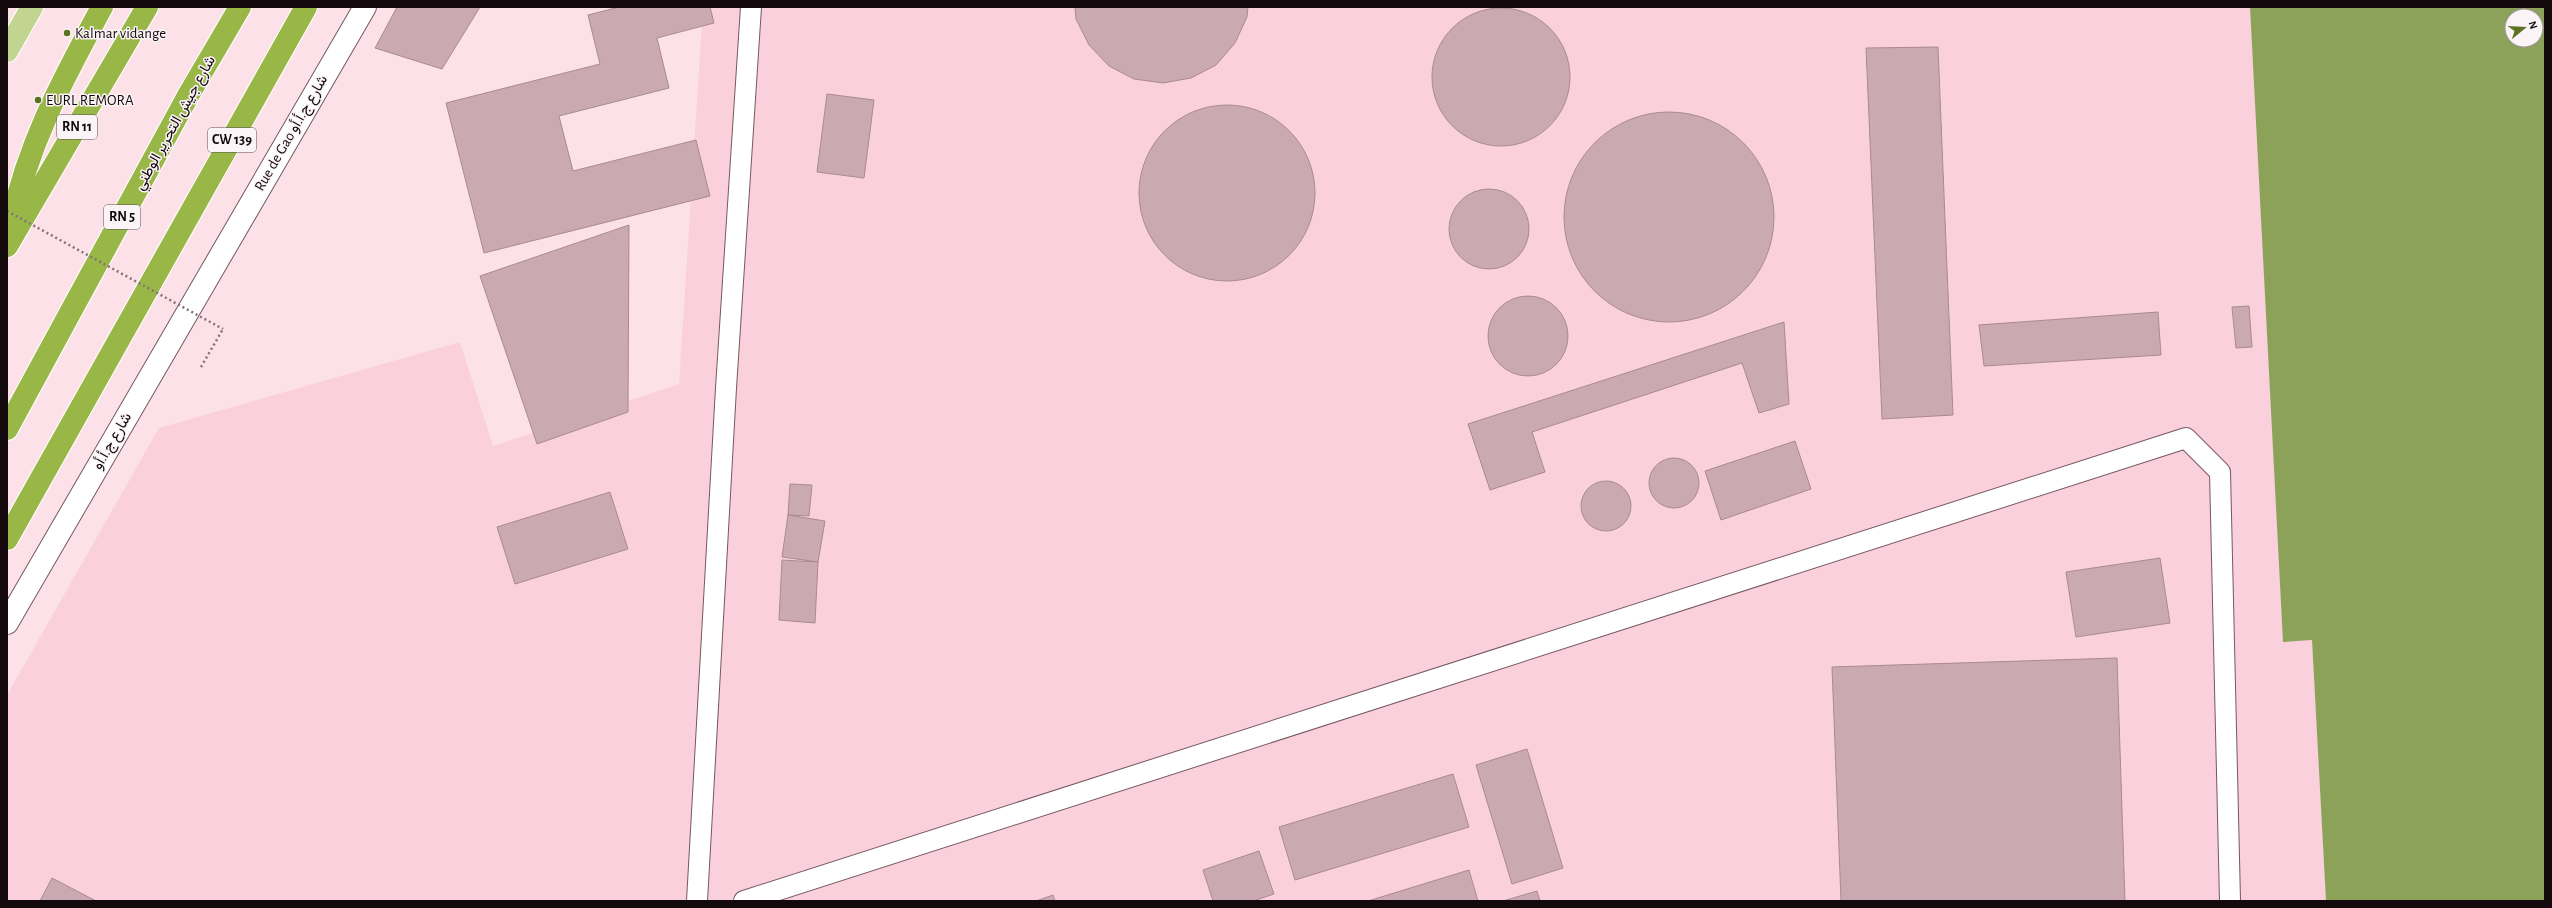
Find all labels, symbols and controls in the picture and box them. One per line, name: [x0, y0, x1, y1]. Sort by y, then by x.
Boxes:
north arrow: [2504, 8, 2544, 48]
text: N: [2527, 20, 2539, 30]
place label: Kalmar vidange: [75, 26, 166, 41]
marker: Kalmar vidange: [62, 28, 72, 38]
street label: شارع جيش التحرير الوطني: [132, 53, 223, 195]
street label: Rue de Gao شارع ج.أ.أو: [251, 72, 333, 195]
place label: EURL REMORA: [46, 93, 134, 108]
marker: EURL REMORA: [33, 95, 43, 105]
road number: RN 11: [57, 115, 97, 139]
road number: CW 139: [208, 128, 256, 152]
road number: RN 5: [104, 205, 140, 229]
street label: شارع ج.أ.أو: [89, 409, 137, 474]

